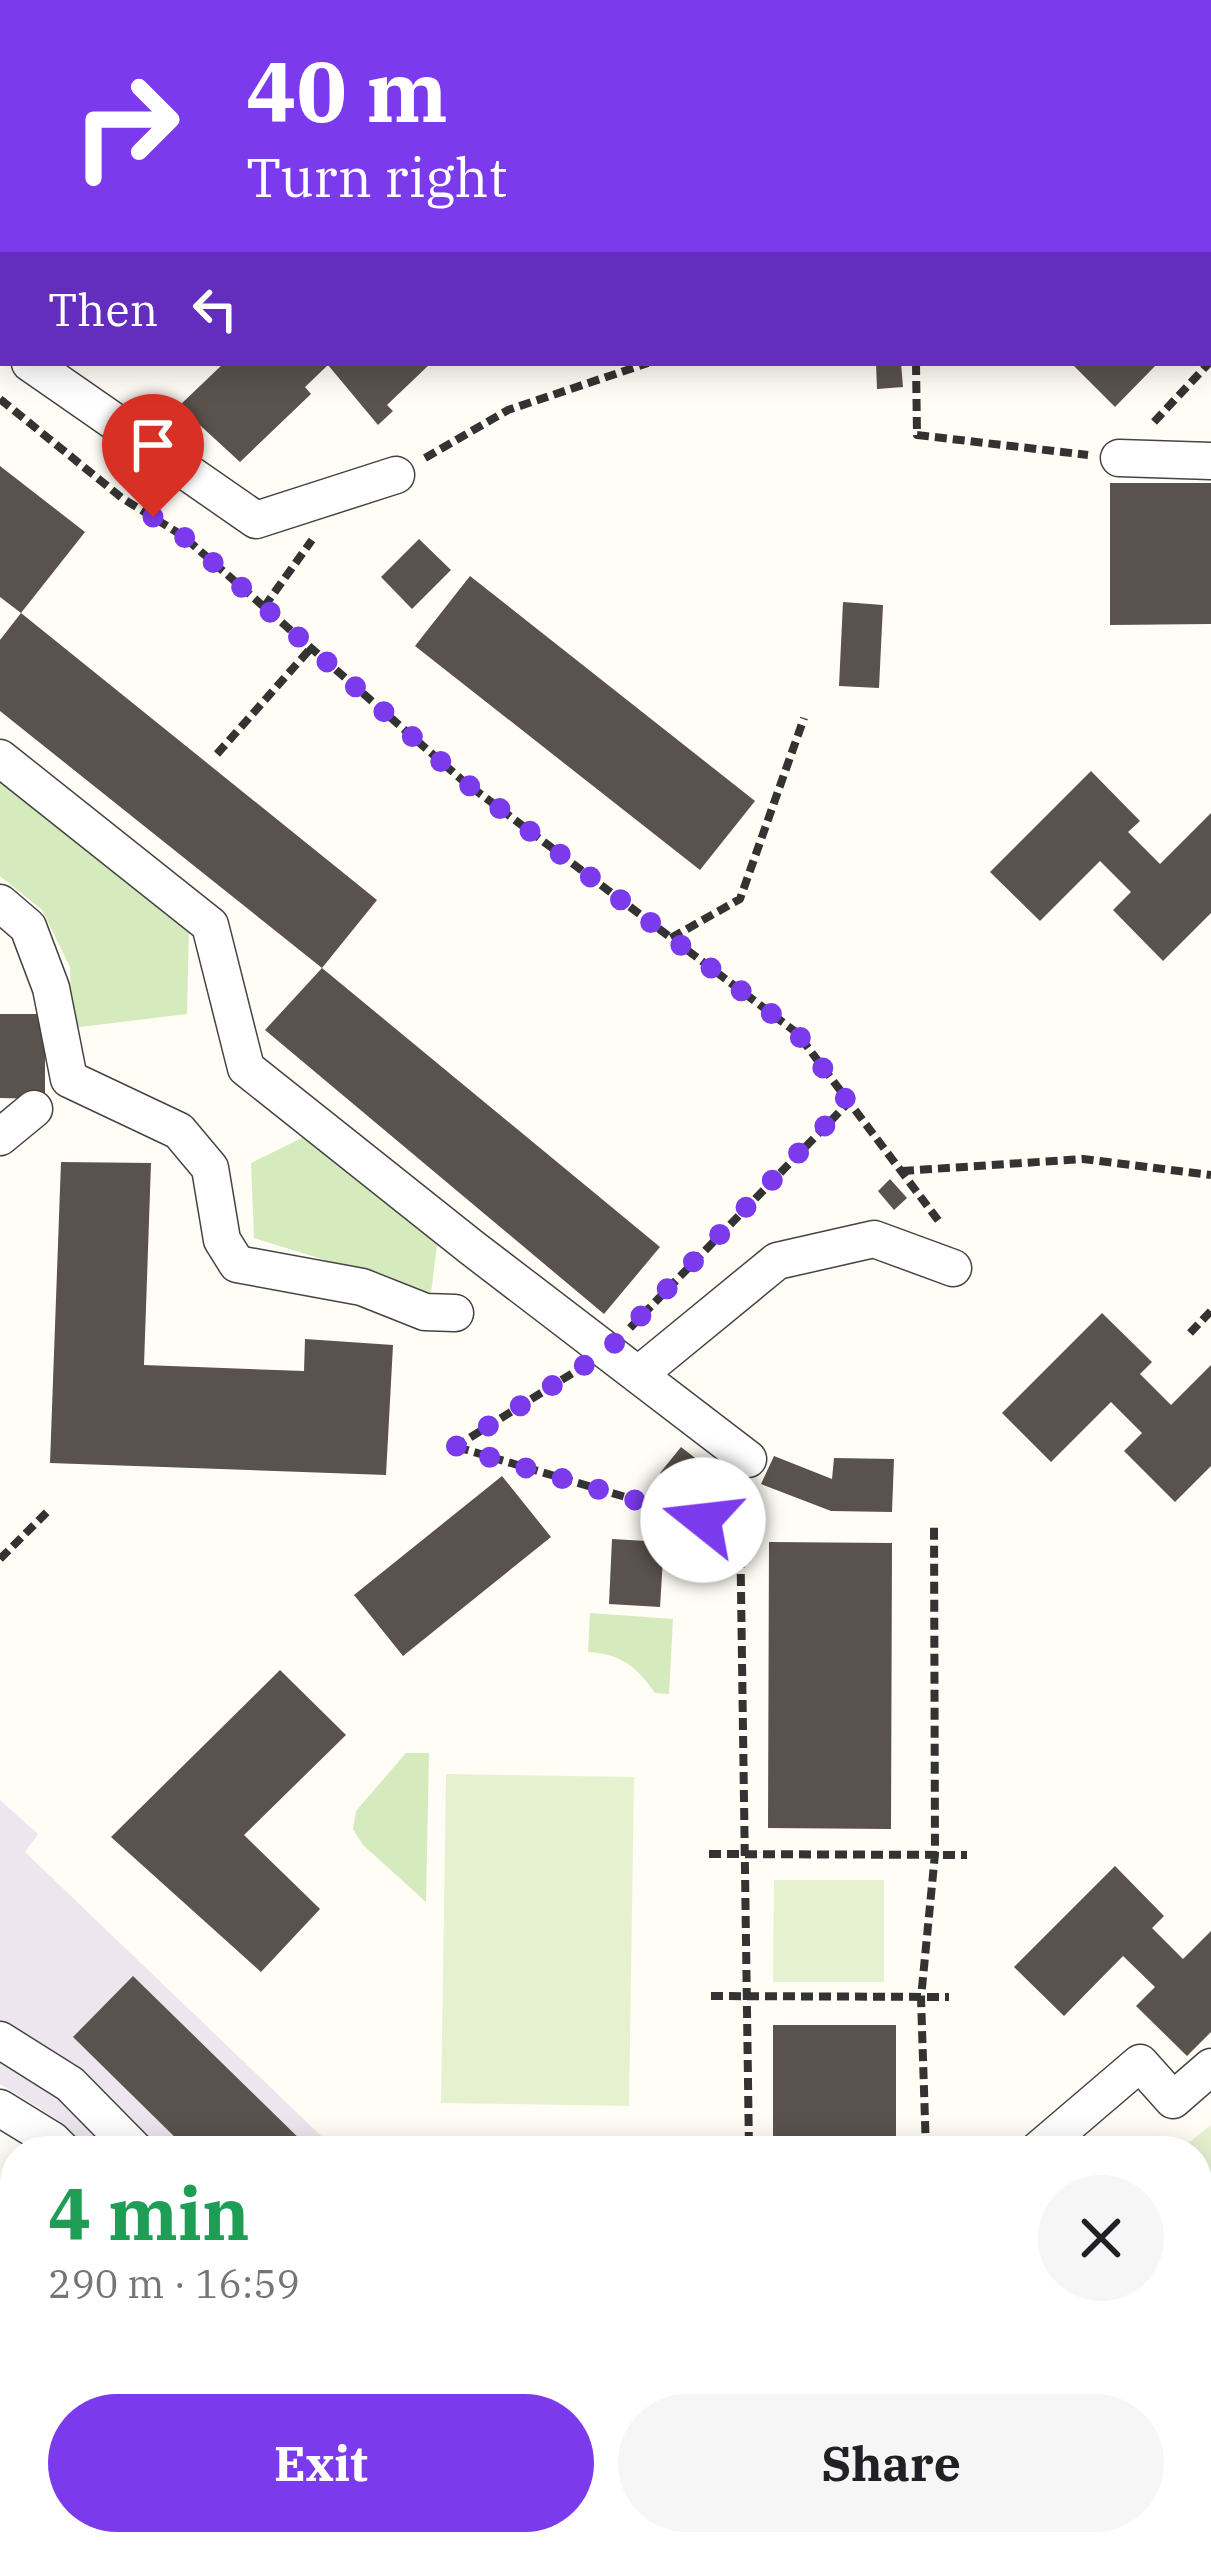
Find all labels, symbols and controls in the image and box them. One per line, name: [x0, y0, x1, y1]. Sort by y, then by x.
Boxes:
text: 40 m: [246, 36, 448, 145]
icon: right: [48, 48, 204, 204]
text: Turn right: [246, 142, 508, 212]
icon: left: [182, 276, 248, 342]
text: Then: [48, 280, 158, 338]
pin: [102, 394, 204, 517]
icon: arrive: [120, 412, 186, 478]
position arrow: [640, 1457, 766, 1583]
text: 4 min: [48, 2166, 250, 2260]
button: close: [1038, 2175, 1164, 2301]
text: 290 m · 16:59: [48, 2258, 300, 2309]
button: Exit: [48, 2394, 594, 2532]
button: Share: [618, 2394, 1164, 2532]

